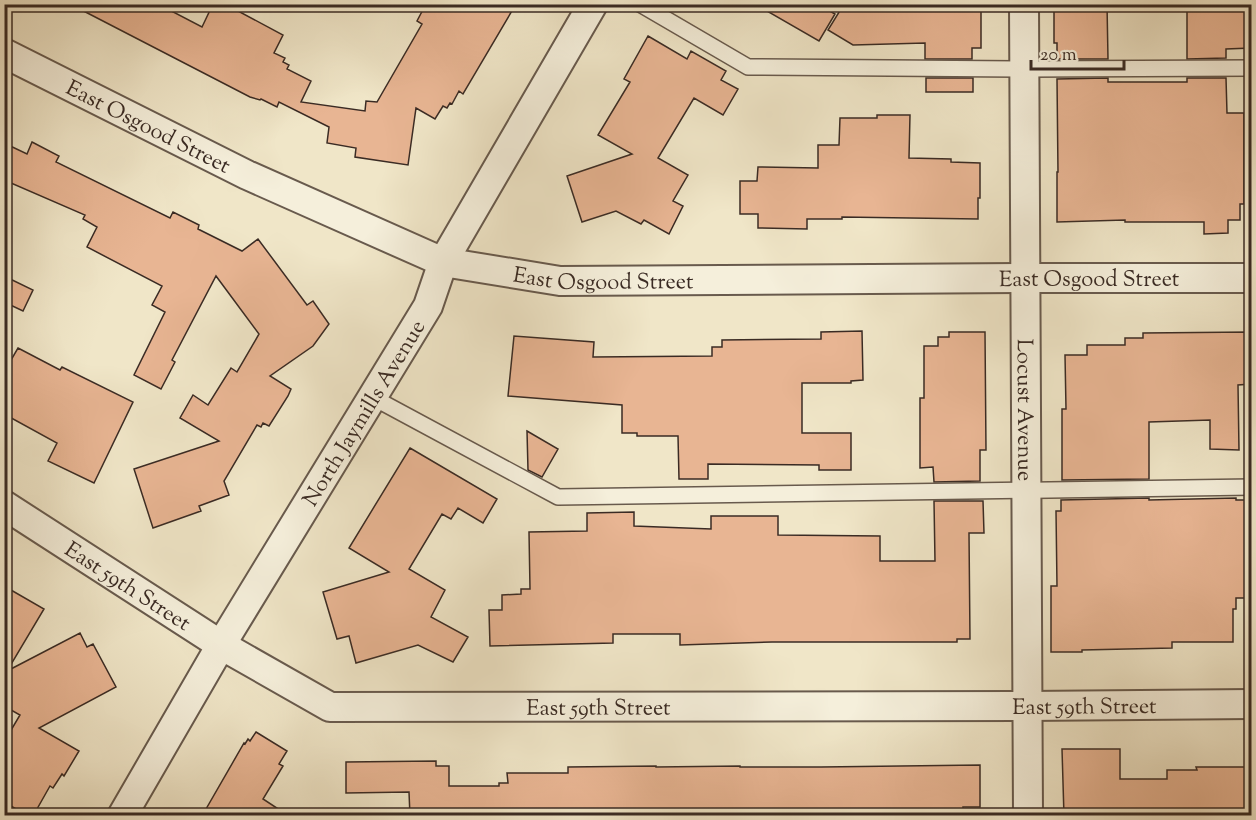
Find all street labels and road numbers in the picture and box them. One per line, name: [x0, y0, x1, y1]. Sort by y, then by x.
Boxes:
street label: East Osgood Street: [60, 74, 236, 183]
street label: East Osgood Street: [510, 261, 694, 300]
street label: East Osgood Street: [999, 265, 1180, 297]
street label: North Jaymills Avenue: [296, 315, 435, 514]
street label: Locust Avenue: [1007, 339, 1039, 481]
street label: East 59th Street: [57, 535, 197, 641]
street label: East 59th Street: [1012, 692, 1157, 725]
street label: East 59th Street: [526, 694, 671, 726]

